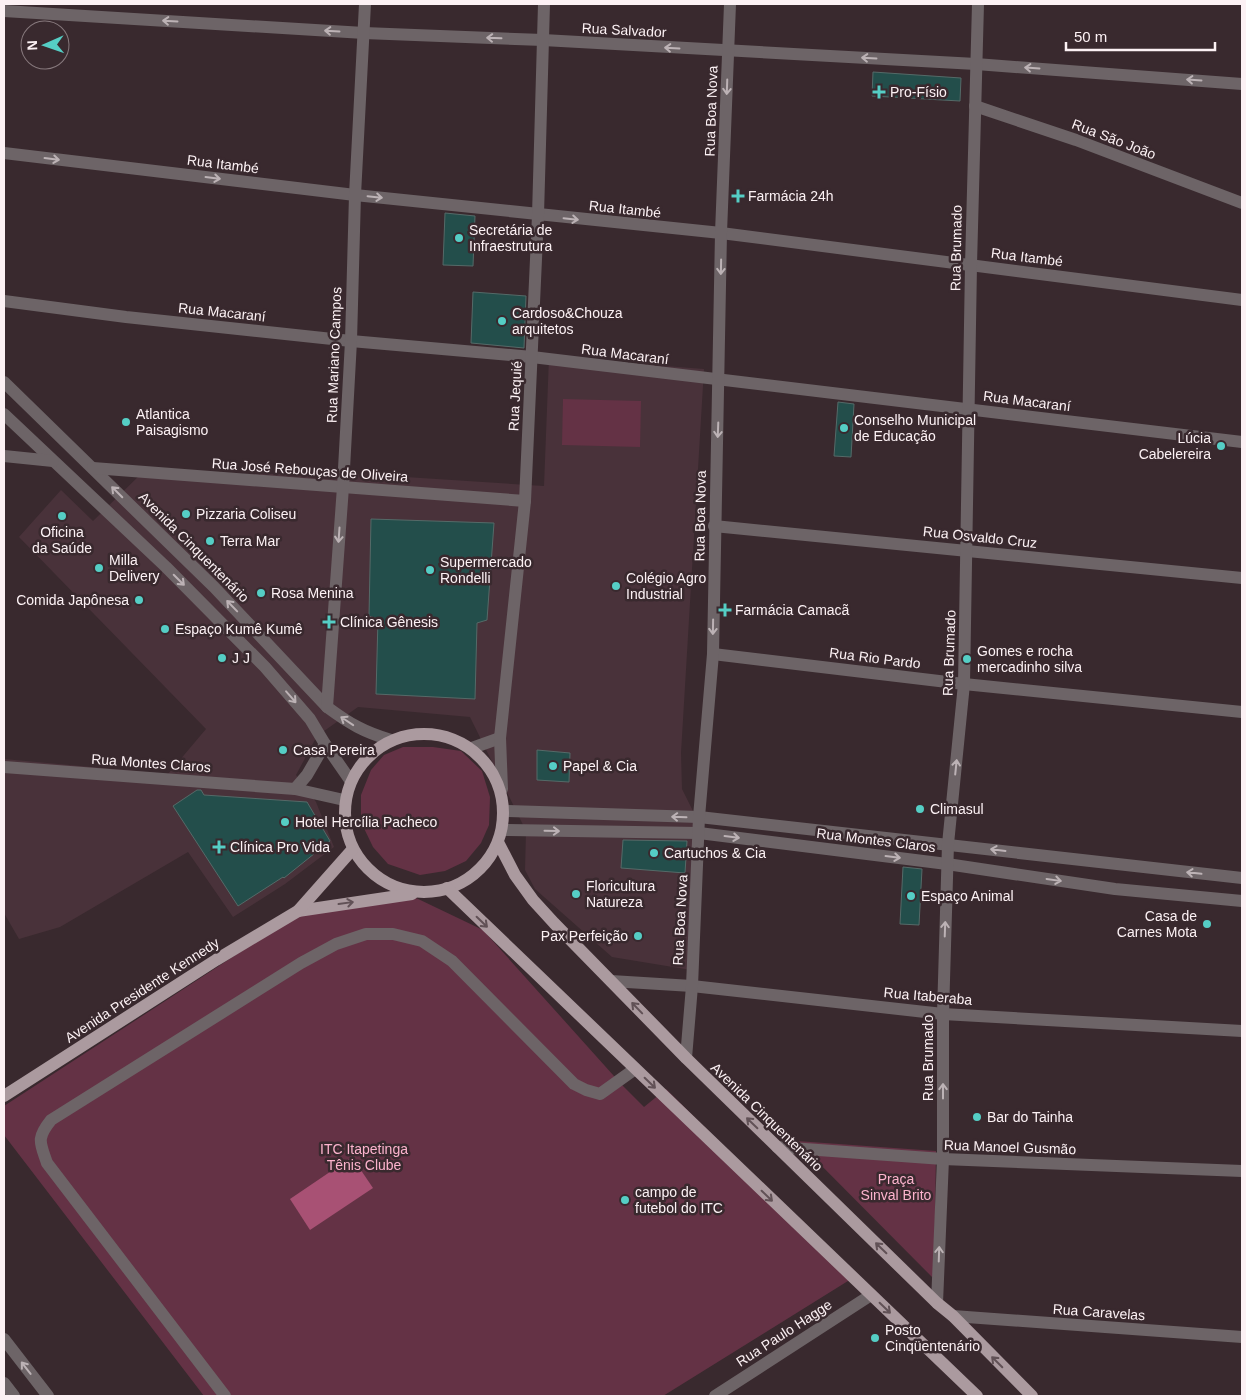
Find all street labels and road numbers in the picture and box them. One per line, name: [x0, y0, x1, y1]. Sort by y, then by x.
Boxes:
street label: Rua Salvador: [581, 20, 667, 40]
street label: Rua Boa Nova: [701, 65, 721, 157]
street label: Rua São João: [1070, 116, 1158, 162]
street label: Rua Itambé: [186, 152, 260, 176]
street label: Rua Itambé: [588, 197, 662, 221]
street label: Rua Brumado: [947, 204, 965, 291]
street label: Rua Itambé: [990, 245, 1064, 269]
street label: Rua Mariano Campos: [324, 287, 344, 423]
street label: Rua Macaraní: [177, 299, 267, 325]
street label: Rua Macaraní: [580, 341, 670, 367]
street label: Rua Jequié: [505, 360, 525, 432]
street label: Rua Macaraní: [982, 388, 1072, 414]
street label: Rua José Rebouças de Oliveira: [211, 455, 409, 485]
street label: Rua Boa Nova: [691, 470, 709, 562]
street label: Avenida Cinquentenário: [136, 489, 253, 606]
street label: Rua Osvaldo Cruz: [922, 523, 1038, 551]
street label: Rua Brumado: [939, 609, 959, 696]
street label: Rua Rio Pardo: [828, 644, 922, 672]
street label: Rua Montes Claros: [91, 751, 211, 775]
street label: Rua Montes Claros: [816, 825, 936, 855]
street label: Rua Boa Nova: [670, 874, 690, 966]
street label: Avenida Presidente Kennedy: [62, 934, 222, 1046]
street label: Rua Itaberaba: [883, 984, 973, 1008]
street label: Rua Brumado: [920, 1015, 936, 1101]
street label: Avenida Cinquentenário: [708, 1059, 826, 1175]
street label: Rua Manoel Gusmão: [944, 1137, 1077, 1157]
street label: Rua Paulo Hagge: [733, 1296, 835, 1370]
street label: Rua Caravelas: [1052, 1301, 1146, 1323]

